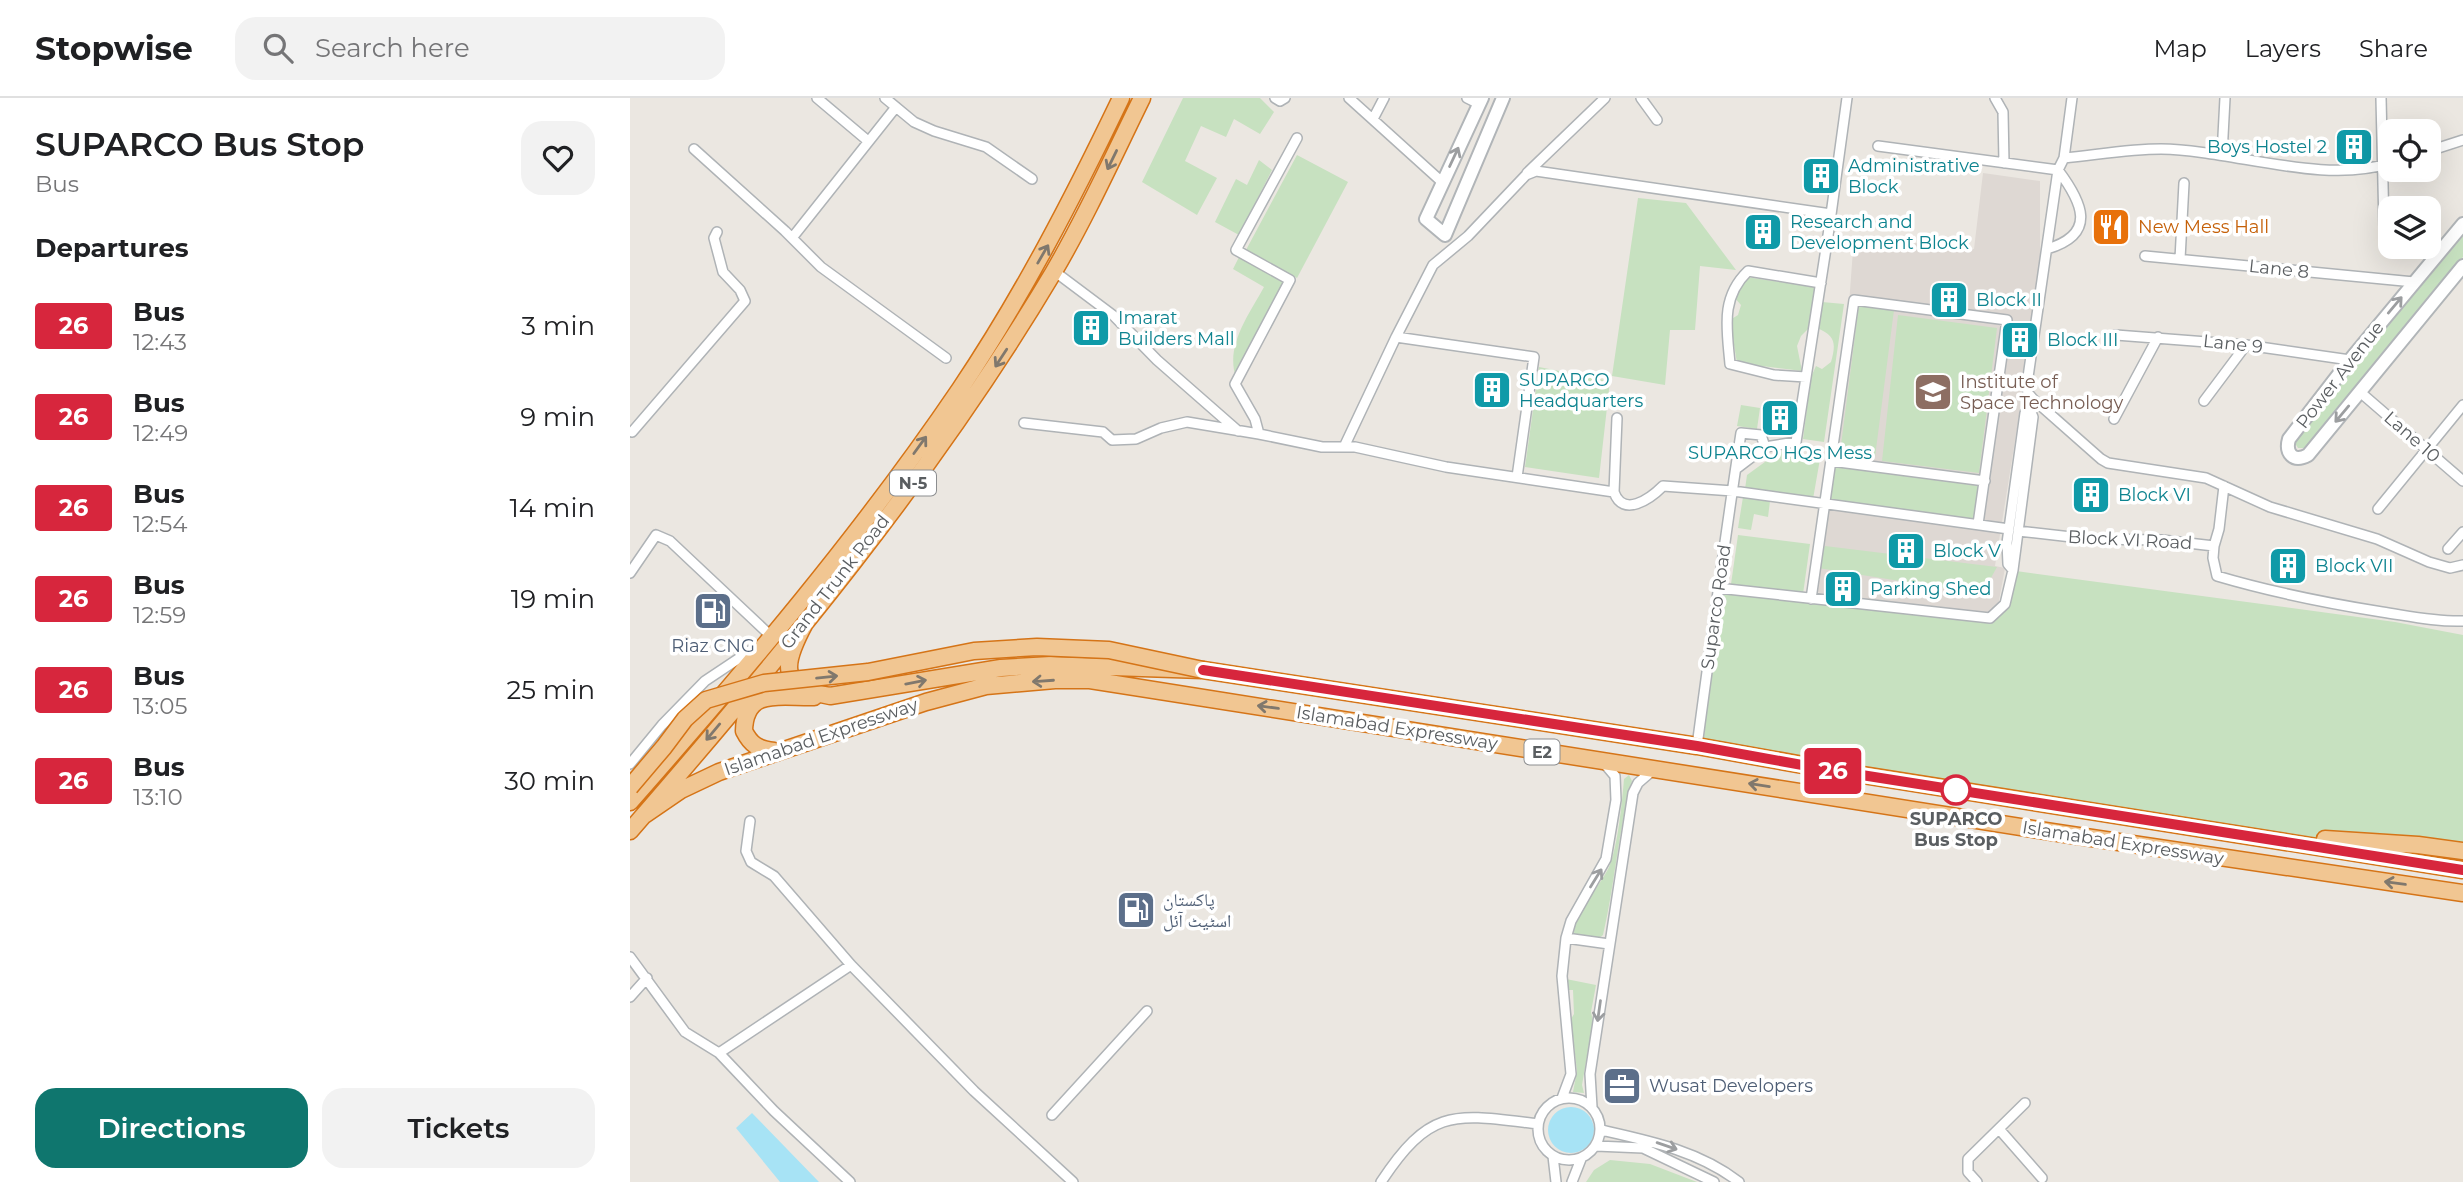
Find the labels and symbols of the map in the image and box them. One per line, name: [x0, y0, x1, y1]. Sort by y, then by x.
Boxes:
building icon: Boys Hostel 2: [2333, 126, 2375, 168]
place label: Boys Hostel 2: [2207, 136, 2327, 158]
one-way arrow: [1448, 147, 1461, 168]
one-way arrow: [1105, 149, 1118, 170]
building icon: Administrative Block: [1800, 155, 1842, 197]
place label: Administrative Block: [1848, 155, 1980, 198]
restaurant icon: New Mess Hall: [2090, 206, 2132, 248]
building icon: Research and Development Block: [1742, 211, 1784, 253]
place label: Research and Development Block: [1790, 211, 1969, 254]
place label: New Mess Hall: [2138, 216, 2269, 238]
one-way arrow: [1036, 244, 1050, 264]
street label: Lane 8: [2248, 255, 2310, 283]
building icon: Block II: [1928, 279, 1970, 321]
place label: Block II: [1976, 289, 2042, 311]
one-way arrow: [2387, 297, 2403, 315]
building icon: Imarat Builders Mall: [1070, 307, 1112, 349]
place label: Imarat Builders Mall: [1118, 307, 1235, 350]
street label: Power Avenue: [2291, 317, 2389, 433]
building icon: Block III: [1999, 319, 2041, 361]
place label: Block III: [2047, 329, 2118, 351]
street label: Lane 9: [2202, 330, 2264, 358]
one-way arrow: [993, 347, 1007, 367]
building icon: SUPARCO Headquarters: [1471, 369, 1513, 411]
place label: SUPARCO Headquarters: [1519, 369, 1643, 412]
school or university icon: Institute of Space Technology: [1912, 371, 1954, 413]
place label: Institute of Space Technology: [1960, 371, 2124, 414]
building icon: SUPARCO HQs Mess: [1759, 397, 1801, 439]
one-way arrow: [2334, 404, 2350, 422]
street label: Lane 10: [2379, 407, 2445, 467]
one-way arrow: [913, 436, 927, 455]
place label: SUPARCO HQs Mess: [1688, 442, 1872, 464]
road number: N-5: [890, 470, 936, 496]
building icon: Block VI: [2070, 474, 2112, 516]
place label: Block VI: [2118, 484, 2191, 506]
street label: Grand Trunk Road: [776, 511, 894, 653]
street label: Block VI Road: [2067, 526, 2193, 554]
building icon: Block V: [1885, 530, 1927, 572]
place label: Block V: [1933, 540, 2001, 562]
street label: Suparco Road: [1696, 543, 1736, 671]
building icon: Block VII: [2267, 545, 2309, 587]
place label: Block VII: [2315, 555, 2393, 577]
building icon: Parking Shed: [1822, 568, 1864, 610]
place label: Parking Shed: [1870, 578, 1992, 600]
fuel station icon: Riaz CNG: [692, 590, 734, 632]
place label: Riaz CNG: [671, 635, 755, 657]
one-way arrow: [816, 670, 838, 683]
one-way arrow: [1032, 674, 1055, 687]
one-way arrow: [904, 675, 927, 689]
street label: Islamabad Expressway: [721, 693, 921, 781]
one-way arrow: [1257, 700, 1280, 713]
street label: Islamabad Expressway: [1295, 701, 1499, 755]
one-way arrow: [705, 723, 721, 741]
road number: E2: [1524, 740, 1560, 764]
line badge: 26: [1802, 748, 1864, 794]
marker: SUPARCO Bus Stop: [1941, 775, 1971, 805]
one-way arrow: [1748, 779, 1771, 792]
place label: SUPARCO Bus Stop: [1910, 808, 2002, 851]
street label: Islamabad Expressway: [2021, 816, 2225, 870]
one-way arrow: [1590, 868, 1604, 888]
one-way arrow: [2385, 877, 2407, 890]
fuel station icon: پاکستان اسٹیٹ آئل: [1115, 889, 1157, 931]
place label: پاکستان اسٹیٹ آئل: [1163, 889, 1231, 932]
one-way arrow: [1592, 999, 1605, 1022]
office icon: Wusat Developers: [1601, 1065, 1643, 1107]
place label: Wusat Developers: [1649, 1075, 1813, 1097]
one-way arrow: [1656, 1141, 1678, 1153]

